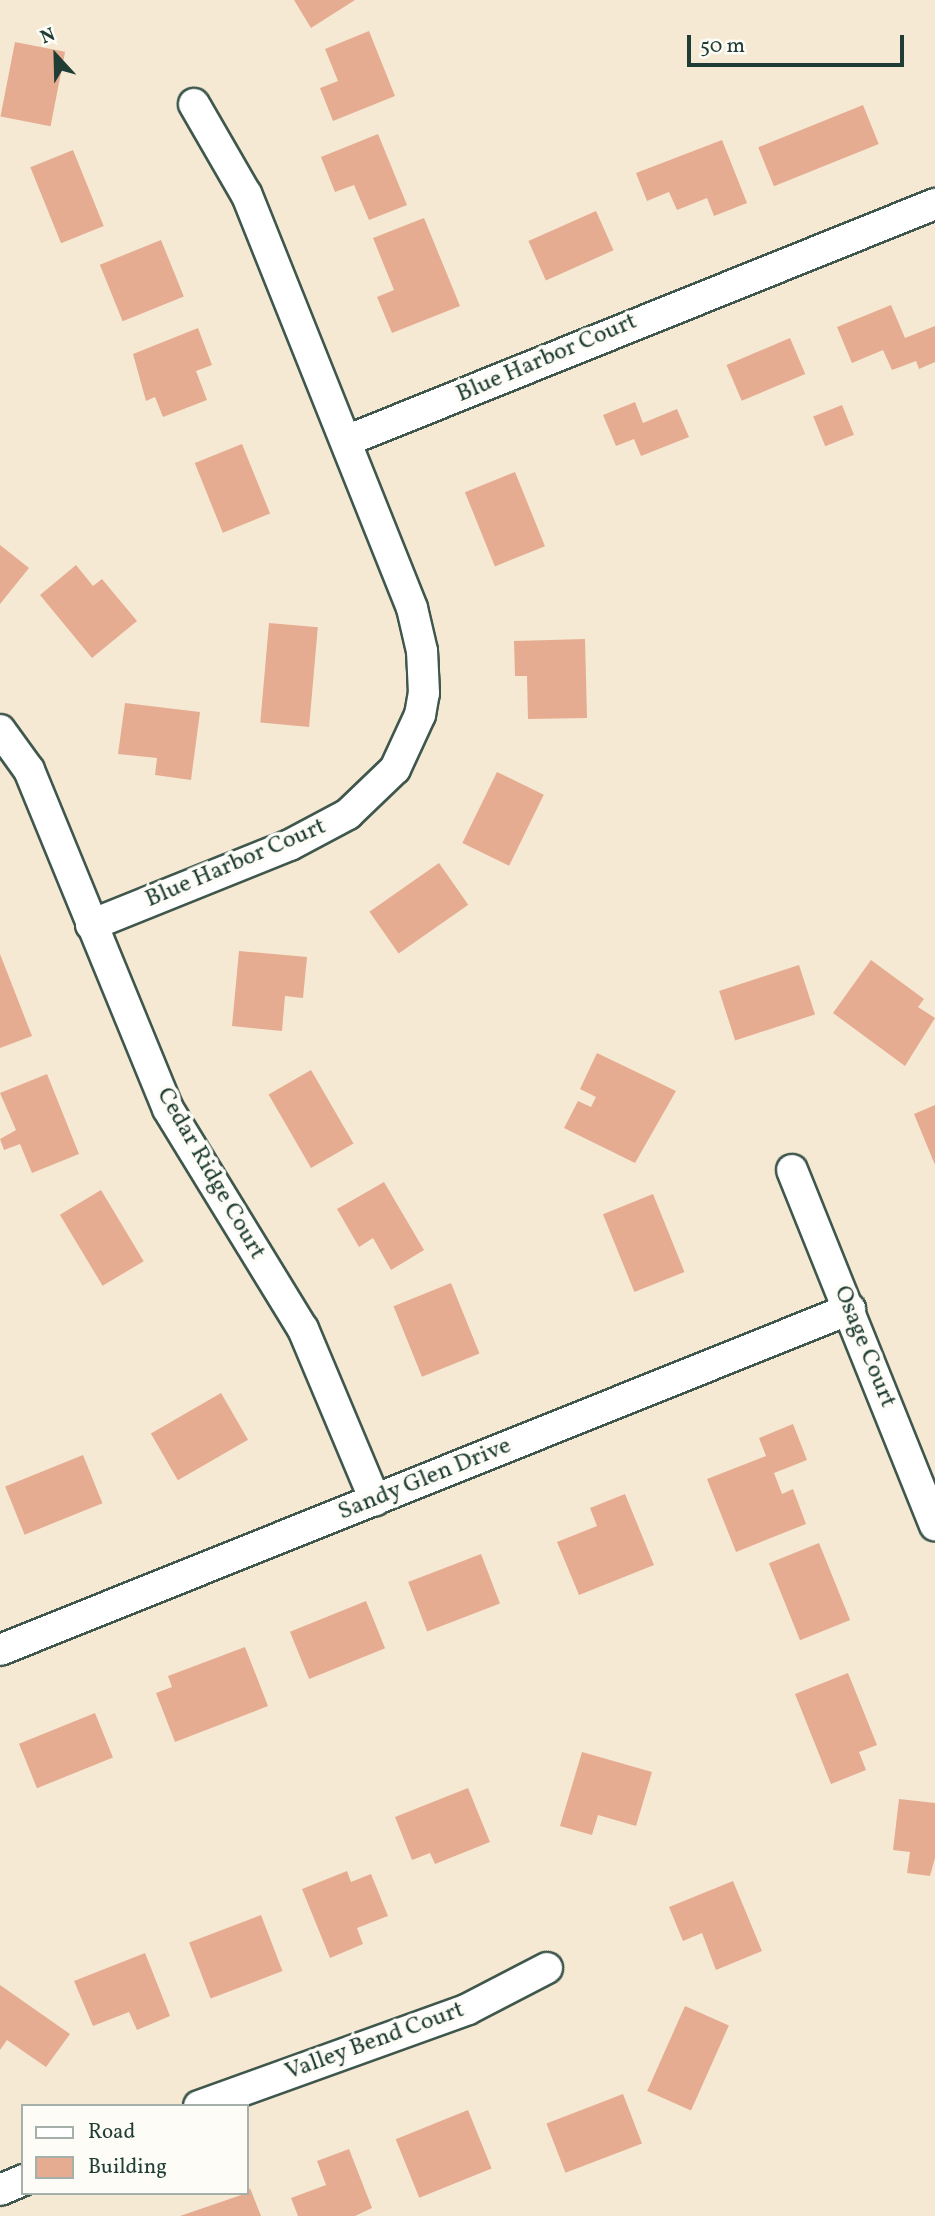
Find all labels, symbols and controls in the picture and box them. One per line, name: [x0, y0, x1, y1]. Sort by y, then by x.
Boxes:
north arrow: [21, 21, 91, 91]
scale bar: [690, 21, 907, 65]
text: N: [37, 22, 59, 51]
text: 50 m: [700, 32, 745, 61]
street label: Blue Harbor Court: [452, 308, 642, 410]
street label: Blue Harbor Court: [141, 813, 331, 915]
street label: Cedar Ridge Court: [149, 1083, 271, 1265]
street label: Osage Court: [827, 1282, 901, 1412]
street label: Sandy Glen Drive: [334, 1432, 516, 1528]
street label: Valley Bend Court: [281, 1996, 469, 2088]
legend: [21, 2104, 248, 2195]
text: Road: [88, 2118, 135, 2147]
text: Building: [88, 2153, 167, 2182]

